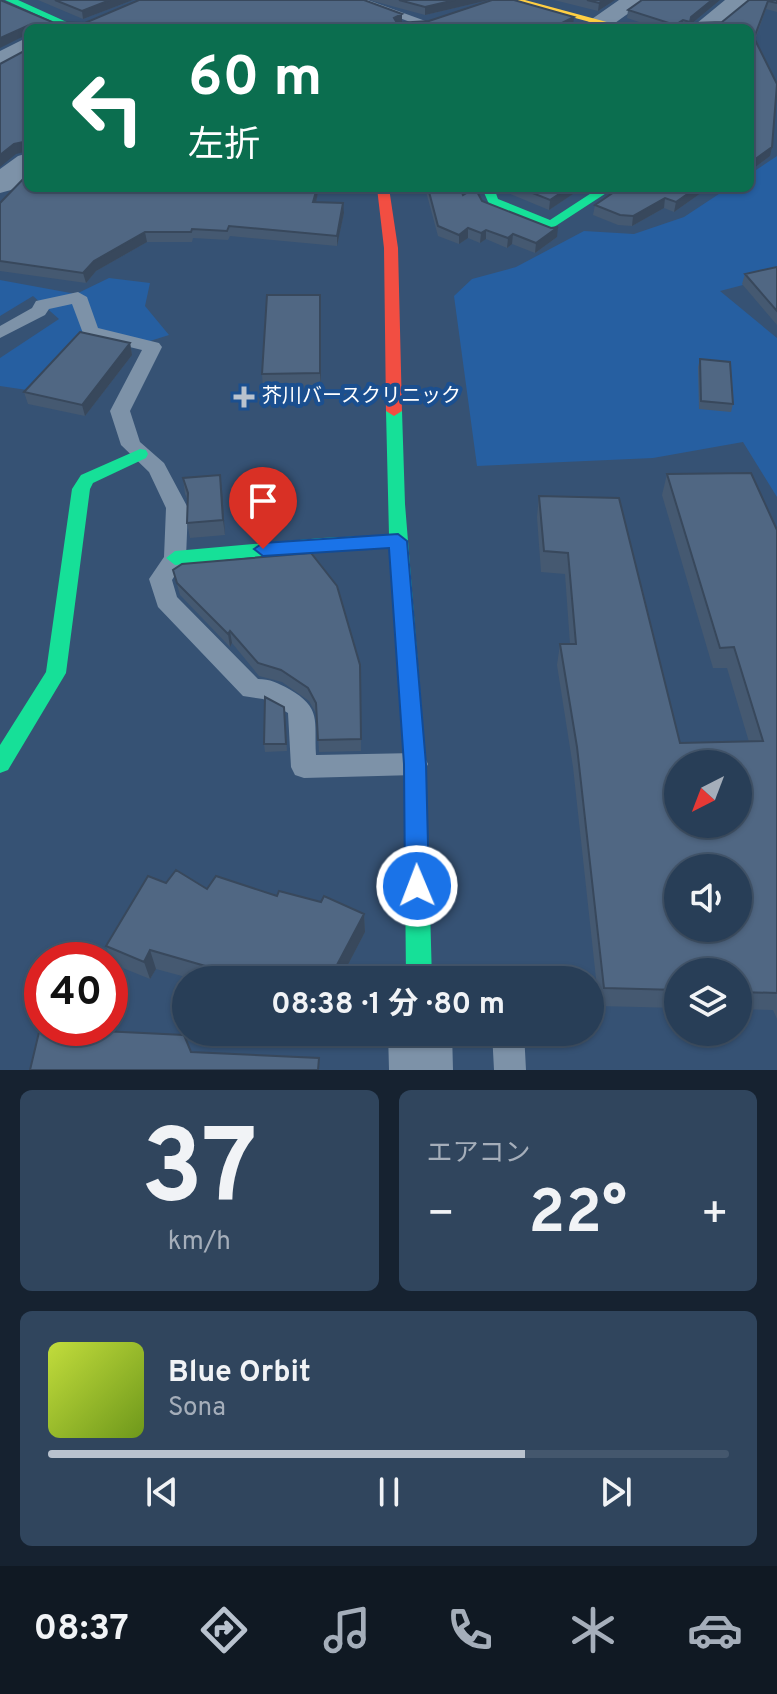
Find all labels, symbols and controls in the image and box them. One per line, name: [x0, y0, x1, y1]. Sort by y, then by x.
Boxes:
text: 60 m: [188, 45, 322, 115]
icon: left: [56, 56, 160, 160]
text: 左折: [188, 124, 260, 170]
place label: 芥川バースクリニック: [262, 384, 461, 410]
marker: 芥川バースクリニック: [233, 386, 255, 408]
pin: [229, 467, 297, 549]
icon: arrive: [241, 479, 285, 523]
north arrow: [664, 750, 752, 838]
map controls: [664, 750, 752, 1046]
position arrow: [375, 844, 459, 928]
button: sound: [664, 854, 752, 942]
speed limit sign: 40: [24, 942, 128, 1046]
button: layers: [664, 958, 752, 1046]
text: 08:38 · 1 分 · 80 m: [271, 987, 505, 1024]
text: 37: [141, 1108, 257, 1240]
text: エアコン: [427, 1138, 531, 1171]
text: 22°: [529, 1178, 627, 1254]
text: −: [427, 1188, 455, 1244]
text: +: [701, 1188, 729, 1244]
text: km/h: [168, 1226, 231, 1259]
text: Blue Orbit: [168, 1355, 311, 1392]
text: Sona: [168, 1392, 226, 1425]
icon: previous: [140, 1470, 184, 1514]
icon: pause: [367, 1470, 411, 1514]
icon: next: [594, 1470, 638, 1514]
icon: directions: [196, 1602, 252, 1658]
icon: music: [319, 1602, 375, 1658]
icon: phone: [442, 1602, 498, 1658]
icon: climate: [565, 1602, 621, 1658]
icon: car: [687, 1602, 743, 1658]
text: 08:37: [33, 1607, 129, 1653]

